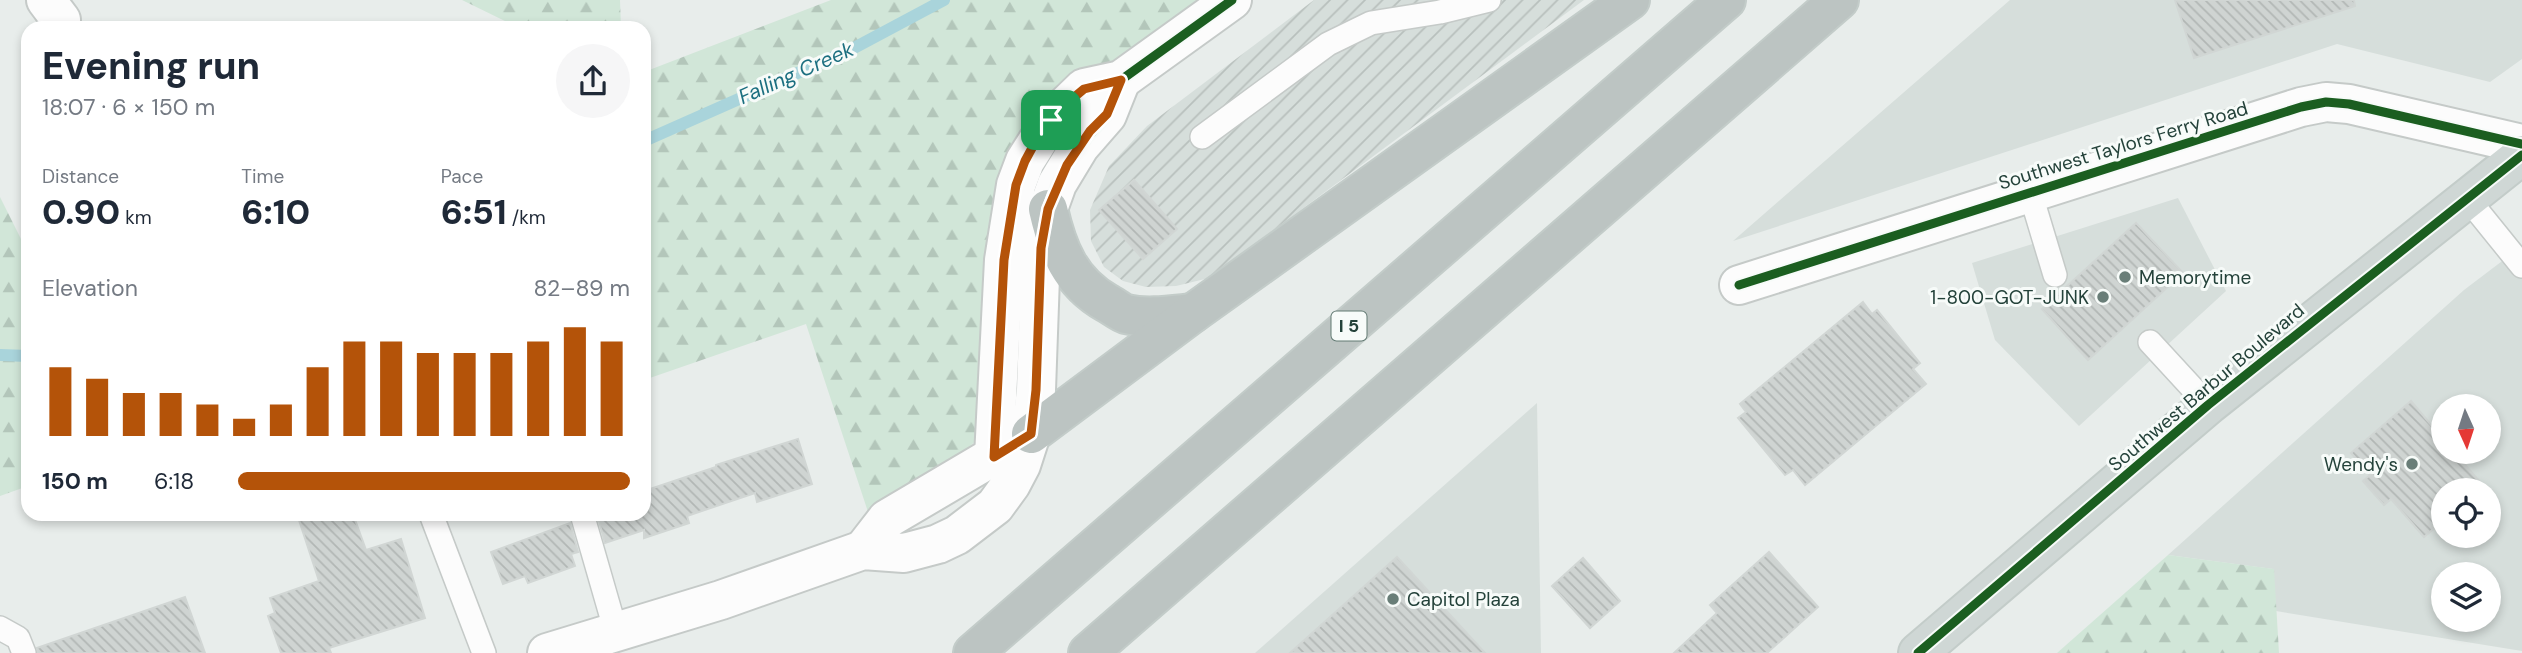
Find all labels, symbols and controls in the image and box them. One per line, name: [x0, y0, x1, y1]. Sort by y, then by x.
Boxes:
water label: Falling Creek: [734, 35, 858, 111]
text: Evening run: [42, 41, 260, 91]
button: share: [556, 44, 630, 118]
pin: [1021, 90, 1081, 150]
text: 18:07 · 6 × 150 m: [42, 92, 215, 122]
street label: Southwest Taylors Ferry Road: [1995, 96, 2251, 195]
icon: arrive: [1032, 101, 1070, 139]
text: Distance: [42, 164, 119, 189]
text: Time: [241, 164, 284, 189]
text: Pace: [441, 164, 483, 189]
text: 0.90: [42, 189, 120, 235]
text: 6:10: [241, 189, 310, 235]
text: 6:51: [441, 189, 507, 235]
text: km: [120, 205, 152, 230]
text: /km: [507, 205, 546, 230]
place label: Memorytime: [2139, 265, 2251, 290]
marker: Memorytime: [2117, 269, 2133, 285]
text: Elevation: [42, 273, 138, 303]
text: 82–89 m: [533, 273, 630, 303]
place label: 1-800-GOT-JUNK: [1930, 285, 2089, 310]
marker: 1-800-GOT-JUNK: [2095, 289, 2111, 305]
street label: Southwest Barbur Boulevard: [2103, 298, 2310, 477]
road number: I 5: [1332, 312, 1366, 340]
north arrow: [2431, 394, 2501, 464]
map controls: [2431, 394, 2501, 632]
place label: Wendy's: [2324, 452, 2398, 477]
marker: Wendy's: [2404, 456, 2420, 472]
text: 150 m: [42, 466, 108, 496]
text: 6:18: [154, 466, 194, 496]
button: locate: [2431, 478, 2501, 548]
button: layers: [2431, 562, 2501, 632]
place label: Capitol Plaza: [1407, 587, 1520, 612]
marker: Capitol Plaza: [1385, 591, 1401, 607]

